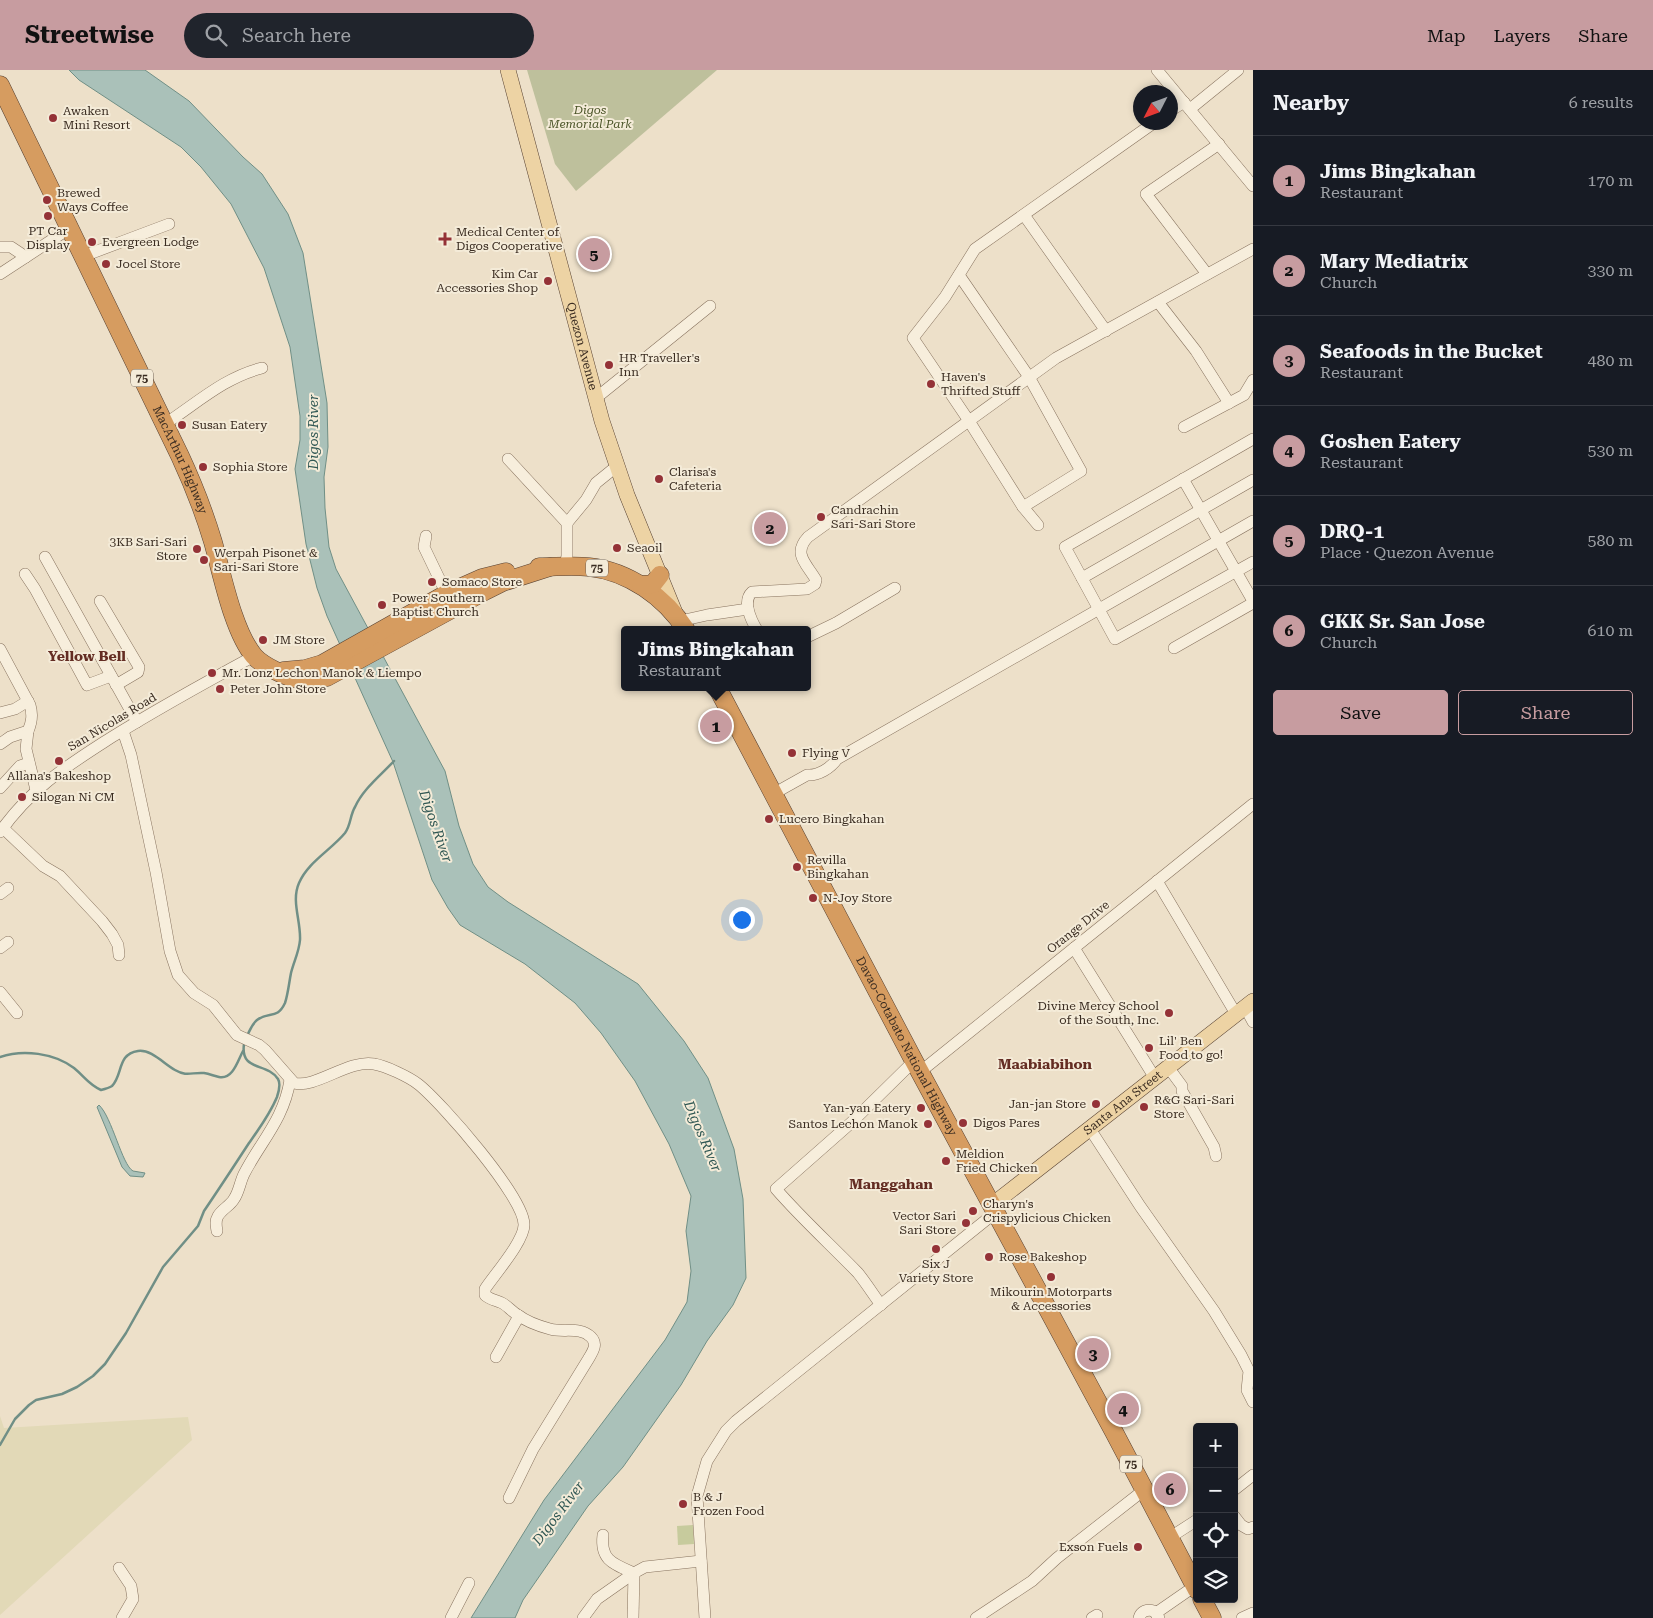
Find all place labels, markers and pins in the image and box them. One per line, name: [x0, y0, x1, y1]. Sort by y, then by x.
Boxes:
place label: Awaken Mini Resort: [63, 104, 131, 132]
marker: Awaken Mini Resort: [47, 112, 59, 124]
place label: Brewed Ways Coffee: [57, 186, 129, 214]
marker: Brewed Ways Coffee: [41, 194, 53, 206]
marker: PT Car Display: [42, 210, 54, 222]
place label: PT Car Display: [26, 224, 71, 252]
place label: Medical Center of Digos Cooperative: [456, 225, 563, 253]
marker: Medical Center of Digos Cooperative: [438, 232, 452, 246]
place label: Evergreen Lodge: [102, 235, 199, 249]
pin: 5: [578, 235, 610, 273]
marker: Evergreen Lodge: [86, 236, 98, 248]
place label: Jocel Store: [116, 257, 181, 271]
marker: Jocel Store: [100, 258, 112, 270]
place label: Kim Car Accessories Shop: [436, 267, 538, 295]
marker: Kim Car Accessories Shop: [542, 275, 554, 287]
place label: HR Traveller's Inn: [619, 351, 700, 379]
marker: HR Traveller's Inn: [603, 359, 615, 371]
place label: Haven's Thrifted Stuff: [941, 370, 1021, 398]
marker: Haven's Thrifted Stuff: [925, 378, 937, 390]
place label: Susan Eatery: [192, 418, 268, 432]
marker: Susan Eatery: [176, 419, 188, 431]
place label: Sophia Store: [213, 460, 288, 474]
marker: Sophia Store: [197, 461, 209, 473]
place label: Clarisa's Cafeteria: [669, 465, 722, 493]
marker: Clarisa's Cafeteria: [653, 473, 665, 485]
place label: Candrachin Sari-Sari Store: [831, 503, 916, 531]
pin: 2: [754, 509, 786, 547]
marker: Candrachin Sari-Sari Store: [815, 511, 827, 523]
place label: 3KB Sari-Sari Store: [110, 535, 187, 563]
place label: Seaoil: [627, 541, 663, 555]
marker: Seaoil: [611, 542, 623, 554]
marker: 3KB Sari-Sari Store: [191, 543, 203, 555]
place label: Werpah Pisonet & Sari-Sari Store: [214, 546, 318, 574]
marker: Werpah Pisonet & Sari-Sari Store: [198, 554, 210, 566]
place label: Somaco Store: [442, 575, 522, 589]
marker: Somaco Store: [426, 576, 438, 588]
place label: Power Southern Baptist Church: [392, 591, 485, 619]
marker: Power Southern Baptist Church: [376, 599, 388, 611]
place label: JM Store: [273, 633, 325, 647]
marker: JM Store: [257, 634, 269, 646]
place label: Mr. Lonz Lechon Manok & Liempo: [222, 666, 422, 680]
marker: Mr. Lonz Lechon Manok & Liempo: [206, 667, 218, 679]
place label: Peter John Store: [230, 682, 326, 696]
marker: Peter John Store: [214, 683, 226, 695]
pin: 1: [700, 707, 732, 745]
place label: Flying V: [802, 746, 850, 760]
marker: Flying V: [786, 747, 798, 759]
marker: Allana's Bakeshop: [53, 755, 65, 767]
place label: Allana's Bakeshop: [7, 769, 111, 783]
place label: Silogan Ni CM: [32, 790, 115, 804]
marker: Silogan Ni CM: [16, 791, 28, 803]
place label: Lucero Bingkahan: [779, 812, 885, 826]
marker: Lucero Bingkahan: [763, 813, 775, 825]
place label: Revilla Bingkahan: [807, 853, 869, 881]
marker: Revilla Bingkahan: [791, 861, 803, 873]
place label: N-Joy Store: [823, 891, 893, 905]
marker: N-Joy Store: [807, 892, 819, 904]
place label: Divine Mercy School of the South, Inc.: [1038, 999, 1159, 1027]
marker: Divine Mercy School of the South, Inc.: [1163, 1007, 1175, 1019]
place label: Lil' Ben Food to go!: [1159, 1034, 1223, 1062]
marker: Lil' Ben Food to go!: [1143, 1042, 1155, 1054]
place label: R&G Sari-Sari Store: [1154, 1093, 1234, 1121]
place label: Jan-jan Store: [1009, 1097, 1086, 1111]
marker: Jan-jan Store: [1090, 1098, 1102, 1110]
place label: Yan-yan Eatery: [823, 1101, 912, 1115]
marker: R&G Sari-Sari Store: [1138, 1101, 1150, 1113]
marker: Yan-yan Eatery: [915, 1102, 927, 1114]
place label: Digos Pares: [973, 1116, 1040, 1130]
place label: Santos Lechon Manok: [788, 1117, 918, 1131]
marker: Digos Pares: [957, 1117, 969, 1129]
marker: Santos Lechon Manok: [922, 1118, 934, 1130]
place label: Meldion Fried Chicken: [956, 1147, 1038, 1175]
marker: Meldion Fried Chicken: [940, 1155, 952, 1167]
place label: Charyn's Crispylicious Chicken: [983, 1197, 1111, 1225]
marker: Charyn's Crispylicious Chicken: [967, 1205, 979, 1217]
place label: Vector Sari Sari Store: [892, 1209, 956, 1237]
marker: Vector Sari Sari Store: [960, 1217, 972, 1229]
marker: Six J Variety Store: [930, 1243, 942, 1255]
place label: Rose Bakeshop: [999, 1250, 1087, 1264]
marker: Rose Bakeshop: [983, 1251, 995, 1263]
place label: Six J Variety Store: [899, 1257, 974, 1285]
marker: Mikourin Motorparts & Accessories: [1045, 1271, 1057, 1283]
place label: Mikourin Motorparts & Accessories: [990, 1285, 1112, 1313]
pin: 3: [1077, 1335, 1109, 1373]
pin: 4: [1107, 1390, 1139, 1428]
pin: 6: [1154, 1470, 1186, 1508]
place label: B & J Frozen Food: [693, 1490, 765, 1518]
marker: B & J Frozen Food: [677, 1498, 689, 1510]
place label: Exson Fuels: [1059, 1540, 1128, 1554]
marker: Exson Fuels: [1132, 1541, 1144, 1553]

